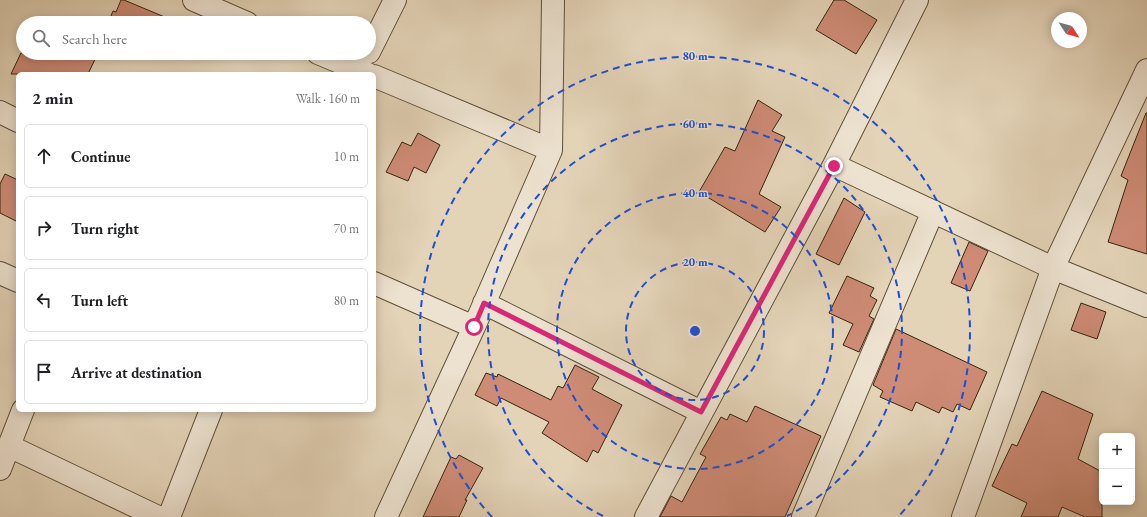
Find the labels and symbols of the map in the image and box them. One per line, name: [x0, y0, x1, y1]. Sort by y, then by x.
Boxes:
north arrow: [1051, 12, 1087, 48]
text: 80 m: [682, 48, 708, 64]
text: 60 m: [682, 116, 708, 132]
route end: [825, 157, 843, 175]
text: 40 m: [682, 185, 708, 201]
text: 20 m: [682, 254, 708, 270]
route start: [465, 318, 483, 336]
centre of rings: [688, 324, 702, 338]

